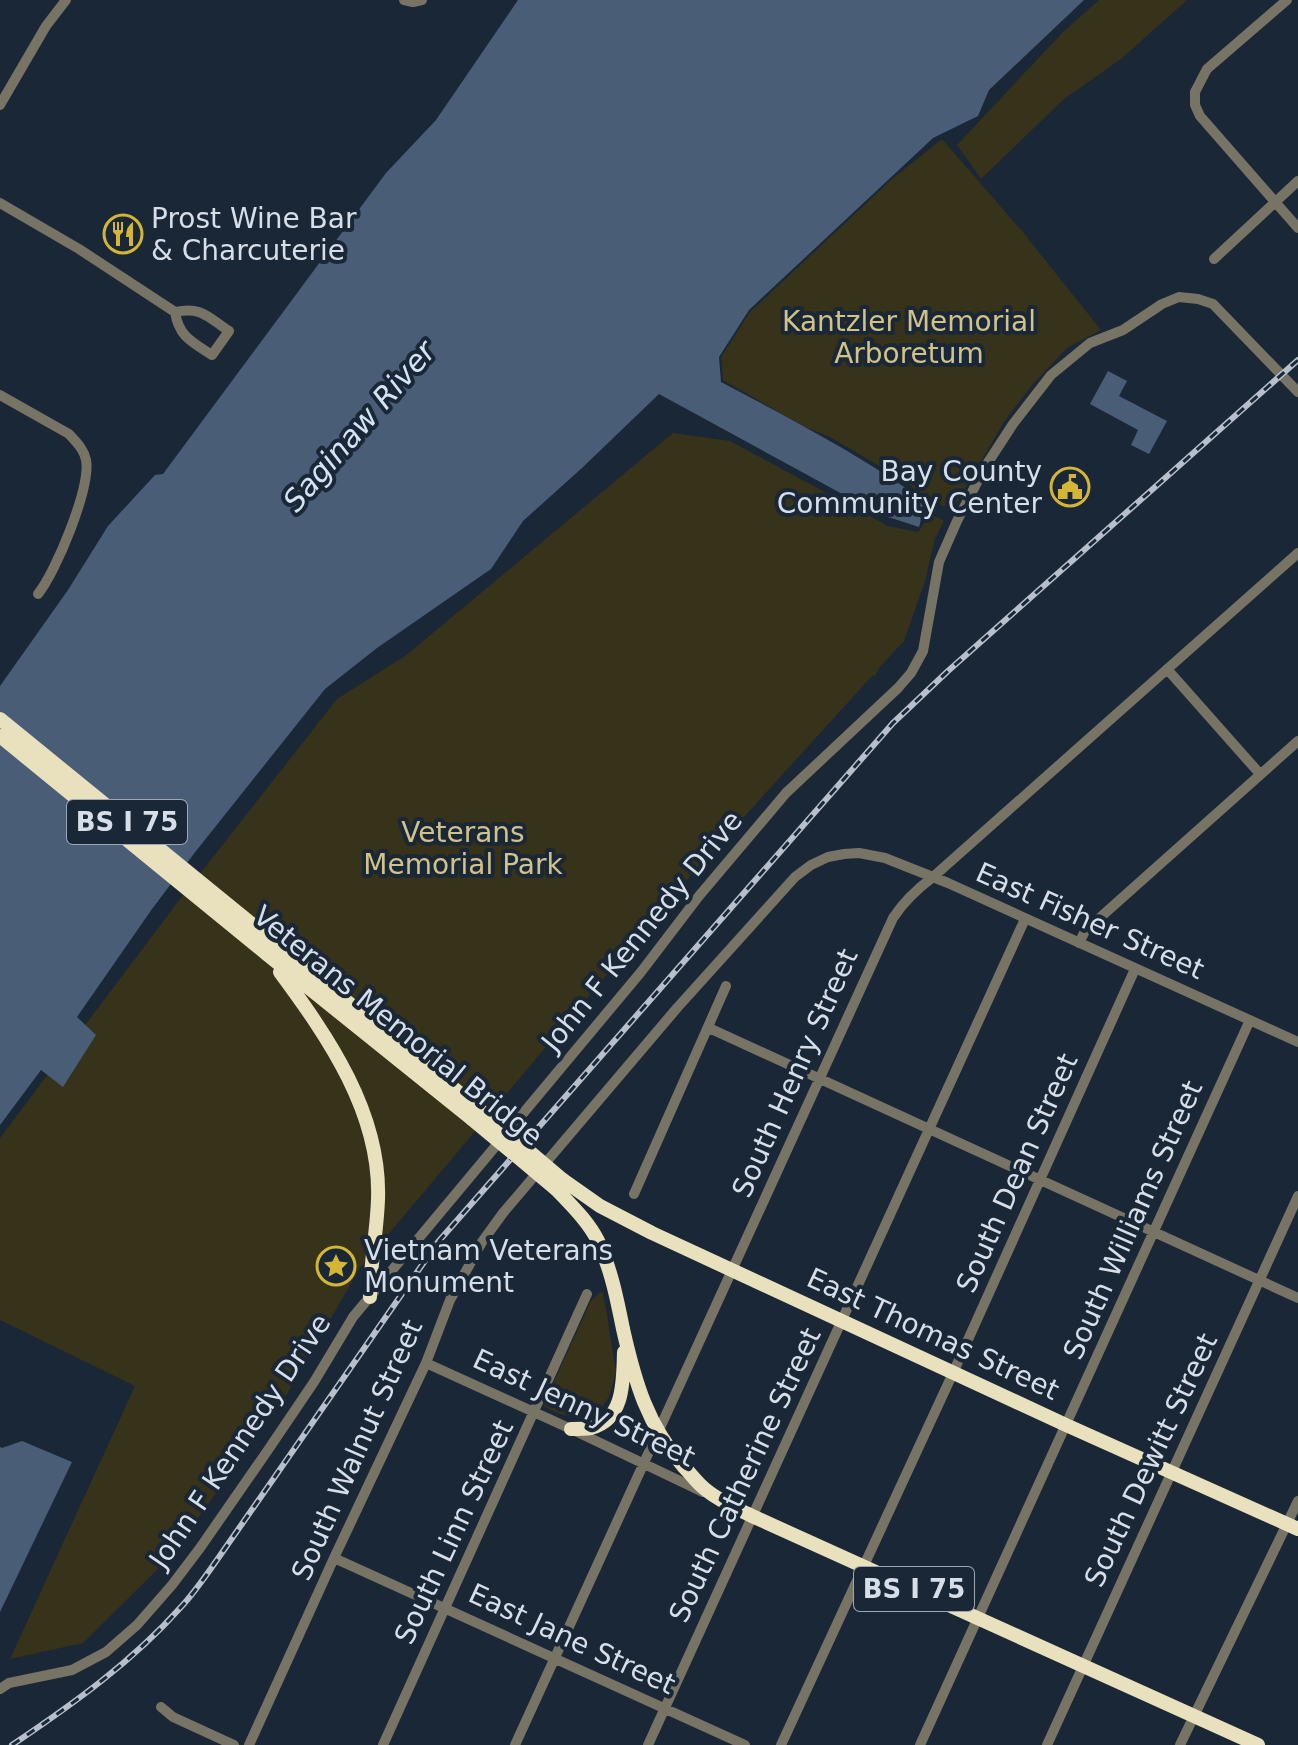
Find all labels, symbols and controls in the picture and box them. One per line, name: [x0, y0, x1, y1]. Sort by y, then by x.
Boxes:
place label: Prost Wine Bar & Charcuterie: [151, 202, 357, 267]
restaurant icon: Prost Wine Bar & Charcuterie: [102, 213, 144, 255]
park label: Kantzler Memorial Arboretum: [782, 305, 1036, 370]
water label: Saginaw River: [276, 333, 443, 518]
place label: Bay County Community Center: [777, 455, 1042, 520]
public building icon: Bay County Community Center: [1049, 466, 1091, 508]
road number: BS I 75: [67, 800, 187, 844]
street label: John F Kennedy Drive: [534, 804, 749, 1059]
park label: Veterans Memorial Park: [363, 816, 563, 881]
street label: East Fisher Street: [971, 856, 1209, 986]
street label: Veterans Memorial Bridge: [247, 899, 549, 1153]
street label: South Henry Street: [725, 944, 865, 1202]
street label: South Dean Street: [949, 1048, 1085, 1298]
street label: South Williams Street: [1057, 1076, 1209, 1364]
place label: Vietnam Veterans Monument: [364, 1234, 613, 1299]
place icon: Vietnam Veterans Monument: [315, 1245, 357, 1287]
street label: East Thomas Street: [802, 1261, 1064, 1407]
street label: John F Kennedy Drive: [141, 1308, 337, 1576]
street label: South Walnut Street: [285, 1315, 429, 1585]
street label: South Catherine Street: [662, 1322, 828, 1628]
street label: South Dewitt Street: [1078, 1328, 1224, 1592]
street label: East Jenny Street: [468, 1342, 700, 1474]
street label: South Linn Street: [388, 1415, 520, 1649]
road number: BS I 75: [854, 1567, 974, 1611]
street label: East Jane Street: [464, 1577, 680, 1701]

